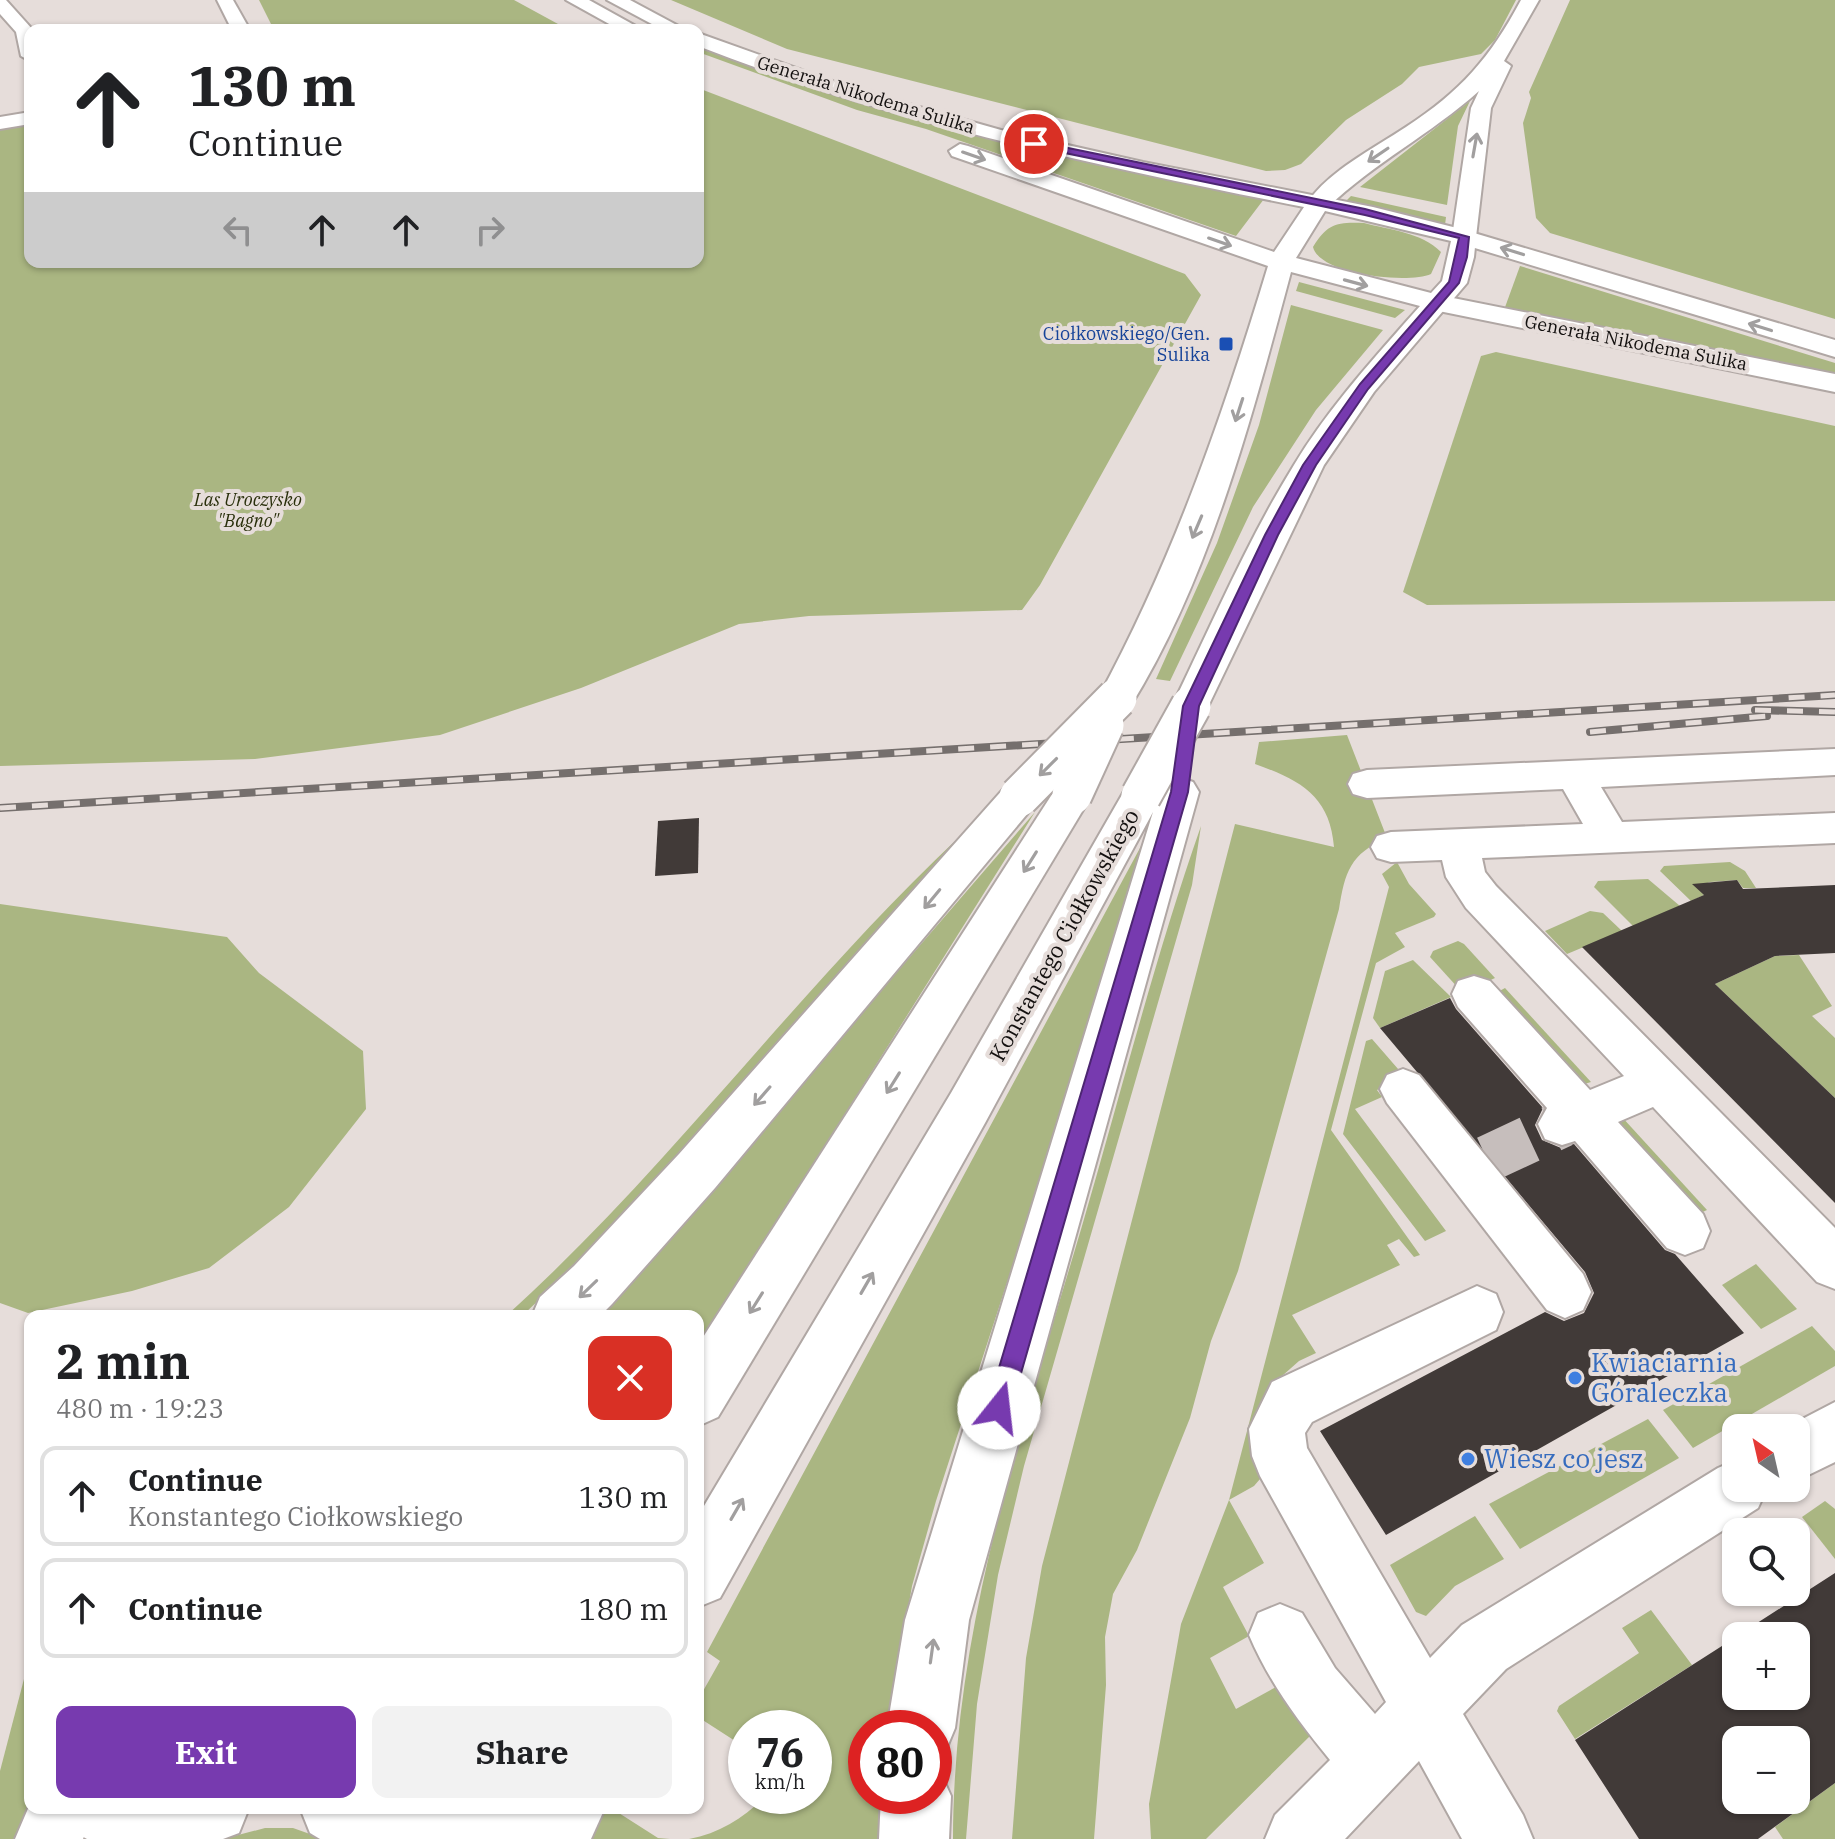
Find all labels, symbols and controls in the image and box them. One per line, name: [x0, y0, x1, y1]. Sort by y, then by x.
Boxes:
text: 130 m: [188, 49, 356, 121]
street label: Generała Nikodema Sulika: [755, 50, 978, 139]
icon: ahead: [56, 56, 160, 160]
pin: [1000, 110, 1068, 178]
text: Continue: [188, 119, 343, 166]
icon: arrive: [1012, 122, 1056, 166]
one-way arrow: [1468, 132, 1483, 158]
one-way arrow: [1367, 146, 1389, 163]
one-way arrow: [961, 150, 986, 165]
icon: left: [216, 208, 260, 252]
icon: ahead: [300, 208, 344, 252]
icon: ahead: [384, 208, 428, 252]
icon: right: [468, 208, 512, 252]
one-way arrow: [1207, 236, 1232, 251]
one-way arrow: [1499, 243, 1525, 258]
one-way arrow: [1343, 276, 1369, 291]
street label: Generała Nikodema Sulika: [1523, 310, 1750, 375]
one-way arrow: [1748, 319, 1774, 334]
place label: Ciołkowskiego/Gen. Sulika: [1043, 322, 1210, 366]
marker: Ciołkowskiego/Gen. Sulika: [1217, 335, 1235, 353]
one-way arrow: [1231, 397, 1246, 423]
park label: Las Uroczysko "Bagno": [193, 488, 302, 532]
one-way arrow: [1188, 514, 1203, 539]
one-way arrow: [1039, 757, 1058, 776]
street label: Konstantego Ciołkowskiego: [982, 804, 1145, 1066]
one-way arrow: [1022, 850, 1038, 873]
one-way arrow: [923, 888, 941, 909]
one-way arrow: [885, 1071, 902, 1093]
one-way arrow: [754, 1086, 772, 1106]
one-way arrow: [859, 1272, 875, 1295]
one-way arrow: [579, 1279, 598, 1298]
one-way arrow: [748, 1292, 765, 1314]
text: 2 min: [56, 1330, 190, 1392]
button: close: [588, 1336, 672, 1420]
place label: Kwiaciarnia Góraleczka: [1591, 1345, 1738, 1409]
position arrow: [957, 1366, 1041, 1450]
marker: Kwiaciarnia Góraleczka: [1566, 1369, 1584, 1387]
text: 480 m · 19:23: [56, 1391, 224, 1425]
north arrow: [1722, 1414, 1810, 1502]
map controls: [1722, 1414, 1810, 1814]
place label: Wiesz co jesz: [1484, 1441, 1643, 1475]
marker: Wiesz co jesz: [1459, 1450, 1477, 1468]
text: Continue: [128, 1460, 263, 1499]
icon: ahead: [60, 1474, 104, 1518]
text: 130 m: [578, 1477, 668, 1516]
one-way arrow: [730, 1497, 745, 1521]
text: Konstantego Ciołkowskiego: [128, 1499, 463, 1533]
button: search: [1722, 1518, 1810, 1606]
icon: ahead: [60, 1586, 104, 1630]
text: Continue: [128, 1589, 263, 1628]
text: 180 m: [578, 1589, 668, 1628]
button: +: [1722, 1622, 1810, 1710]
one-way arrow: [925, 1639, 940, 1664]
button: Exit: [56, 1706, 356, 1798]
button: Share: [372, 1706, 672, 1798]
speed limit sign: 80: [848, 1710, 952, 1814]
text: 76: [756, 1726, 804, 1778]
button: −: [1722, 1726, 1810, 1814]
text: km/h: [755, 1768, 805, 1795]

